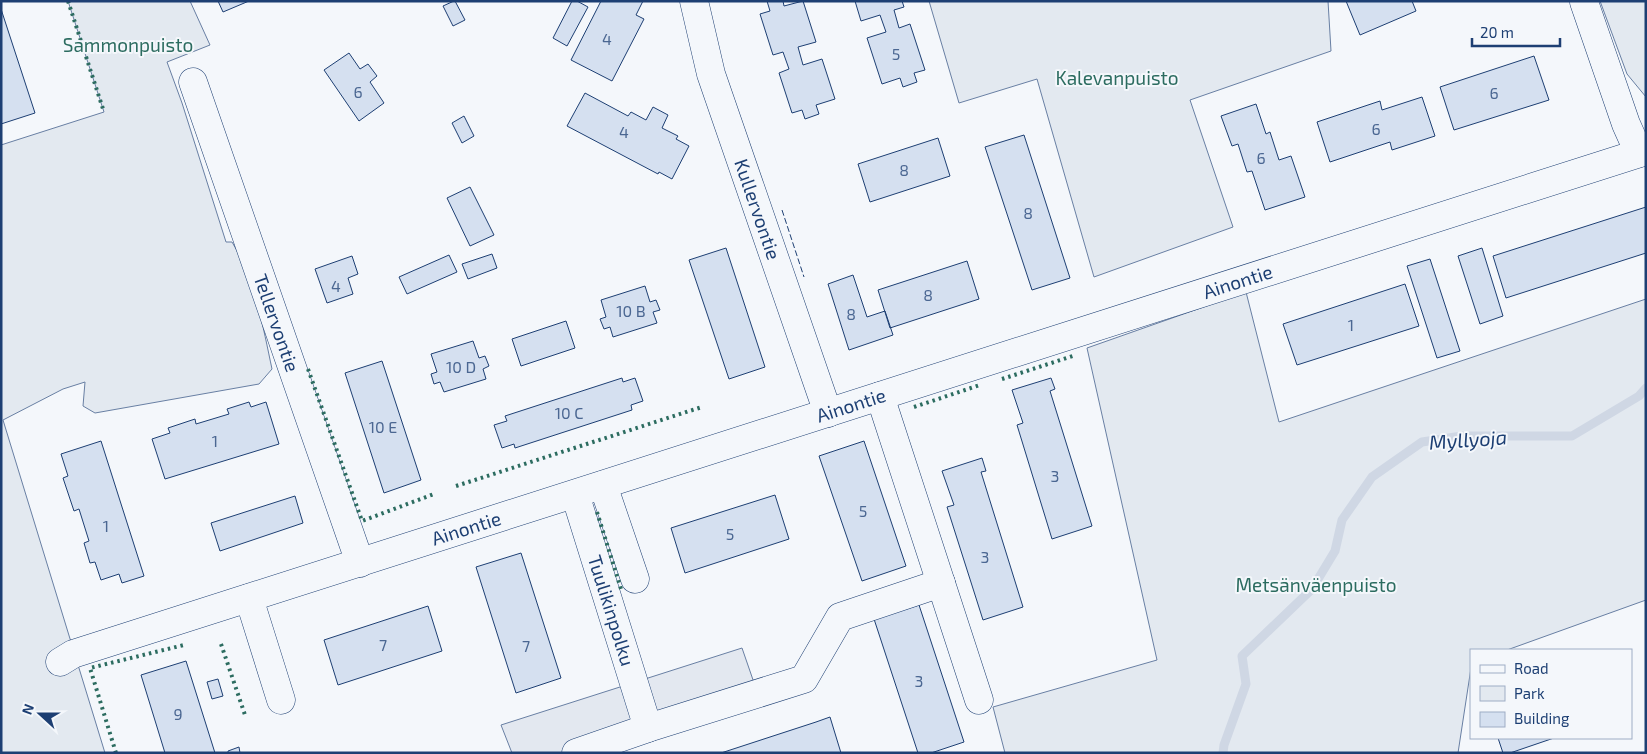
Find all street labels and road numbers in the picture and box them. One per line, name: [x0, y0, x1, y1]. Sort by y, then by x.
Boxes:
street label: Kullervontie: [730, 156, 786, 262]
street label: Ainontie: [1200, 259, 1275, 303]
street label: Tellervontie: [249, 271, 305, 375]
street label: Ainontie: [813, 383, 888, 427]
street label: Ainontie: [428, 506, 504, 550]
street label: Tuulikinpolku: [584, 552, 640, 669]

